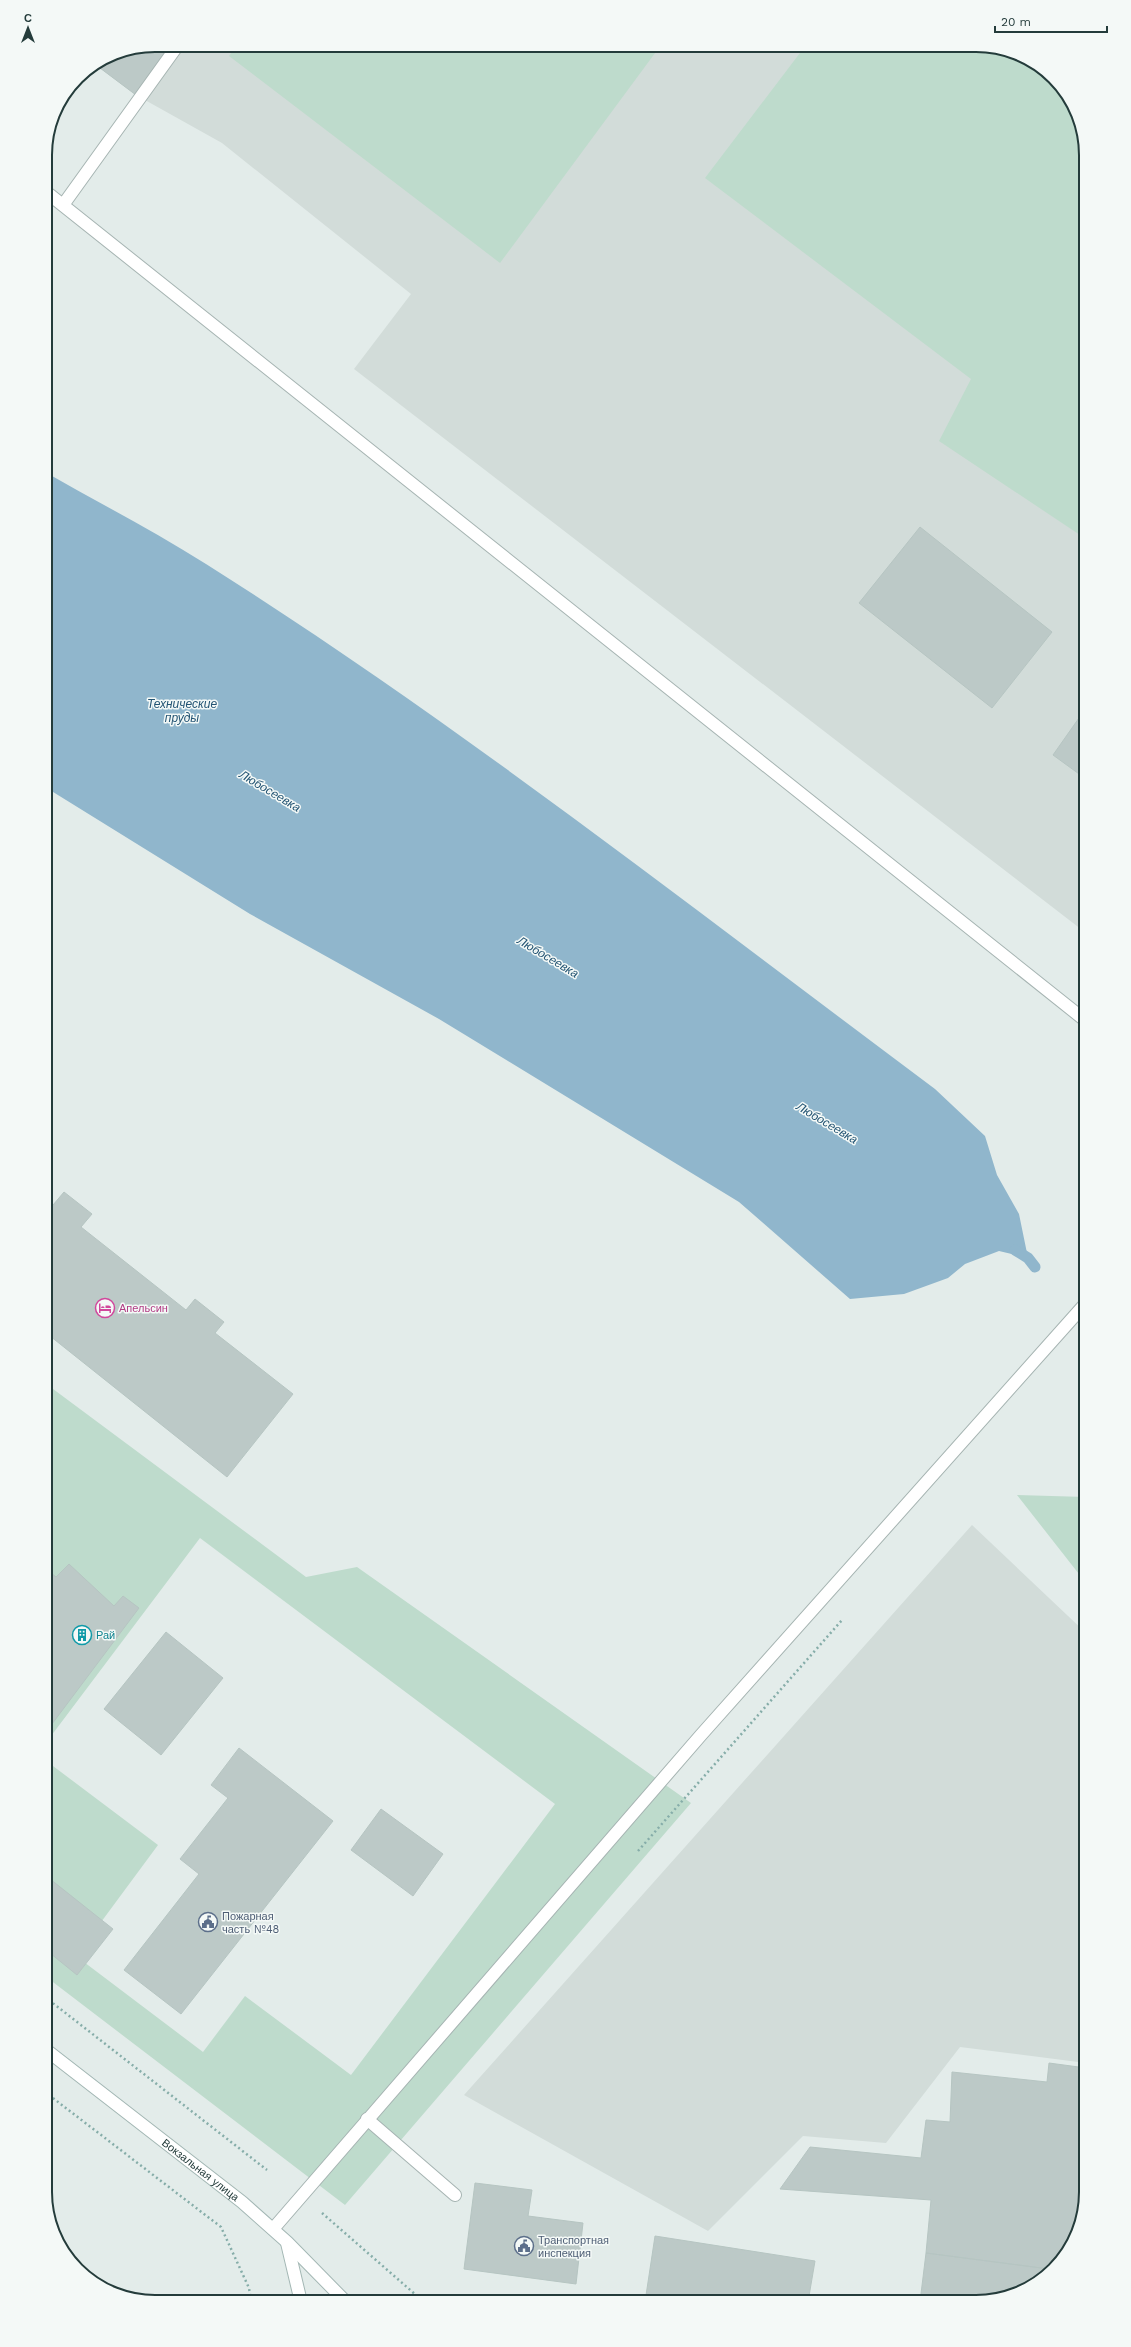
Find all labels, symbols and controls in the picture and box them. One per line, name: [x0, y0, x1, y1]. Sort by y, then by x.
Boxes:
north arrow: [8, 8, 48, 48]
scale bar: [995, 8, 1107, 34]
text: С: [24, 12, 32, 25]
text: 20 m: [1001, 15, 1031, 29]
water label: Технические пруды: [147, 697, 217, 725]
water label: Любосеевка: [236, 767, 303, 815]
water label: Любосеевка: [514, 933, 581, 981]
water label: Любосеевка: [793, 1099, 860, 1147]
hotel icon: Апельсин: [94, 1297, 116, 1319]
place label: Апельсин: [119, 1302, 168, 1315]
building icon: Рай: [71, 1624, 93, 1646]
place label: Рай: [96, 1629, 115, 1642]
place label: Пожарная часть №48: [222, 1910, 280, 1936]
public building icon: Пожарная часть №48: [197, 1911, 219, 1933]
street label: Вокзальная улица: [159, 2136, 242, 2204]
place label: Транспортная инспекция: [538, 2234, 609, 2260]
public building icon: Транспортная инспекция: [513, 2235, 535, 2257]

